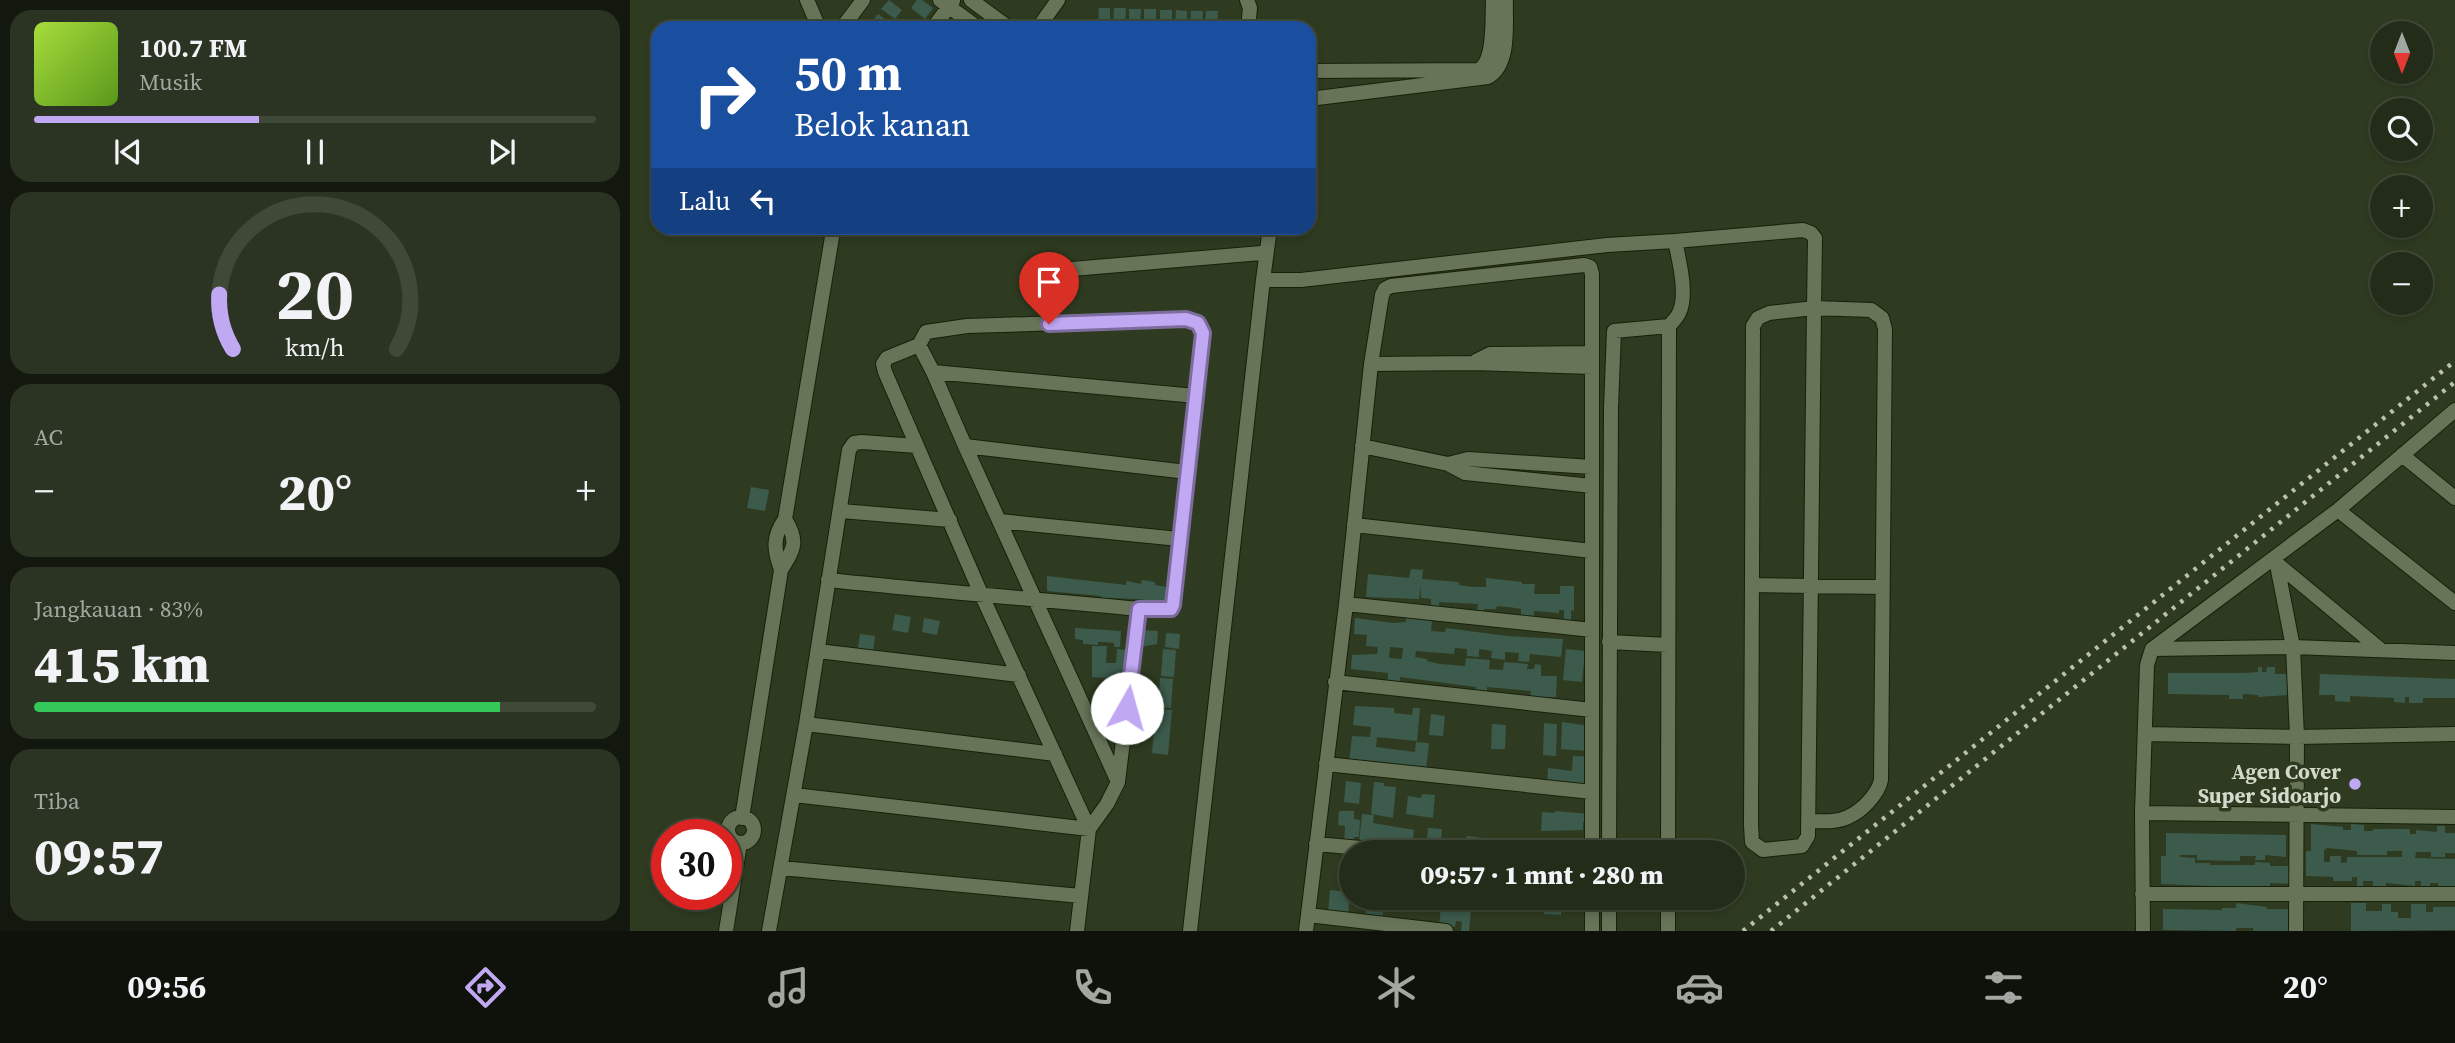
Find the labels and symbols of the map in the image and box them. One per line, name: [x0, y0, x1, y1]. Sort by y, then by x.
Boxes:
north arrow: [2370, 21, 2432, 84]
pin: [1019, 252, 1079, 324]
position arrow: [1090, 671, 1164, 745]
place label: Agen Cover Super Sidoarjo: [2198, 757, 2341, 810]
marker: Agen Cover Super Sidoarjo: [2347, 776, 2363, 792]
speed limit sign: 30: [651, 819, 742, 910]

